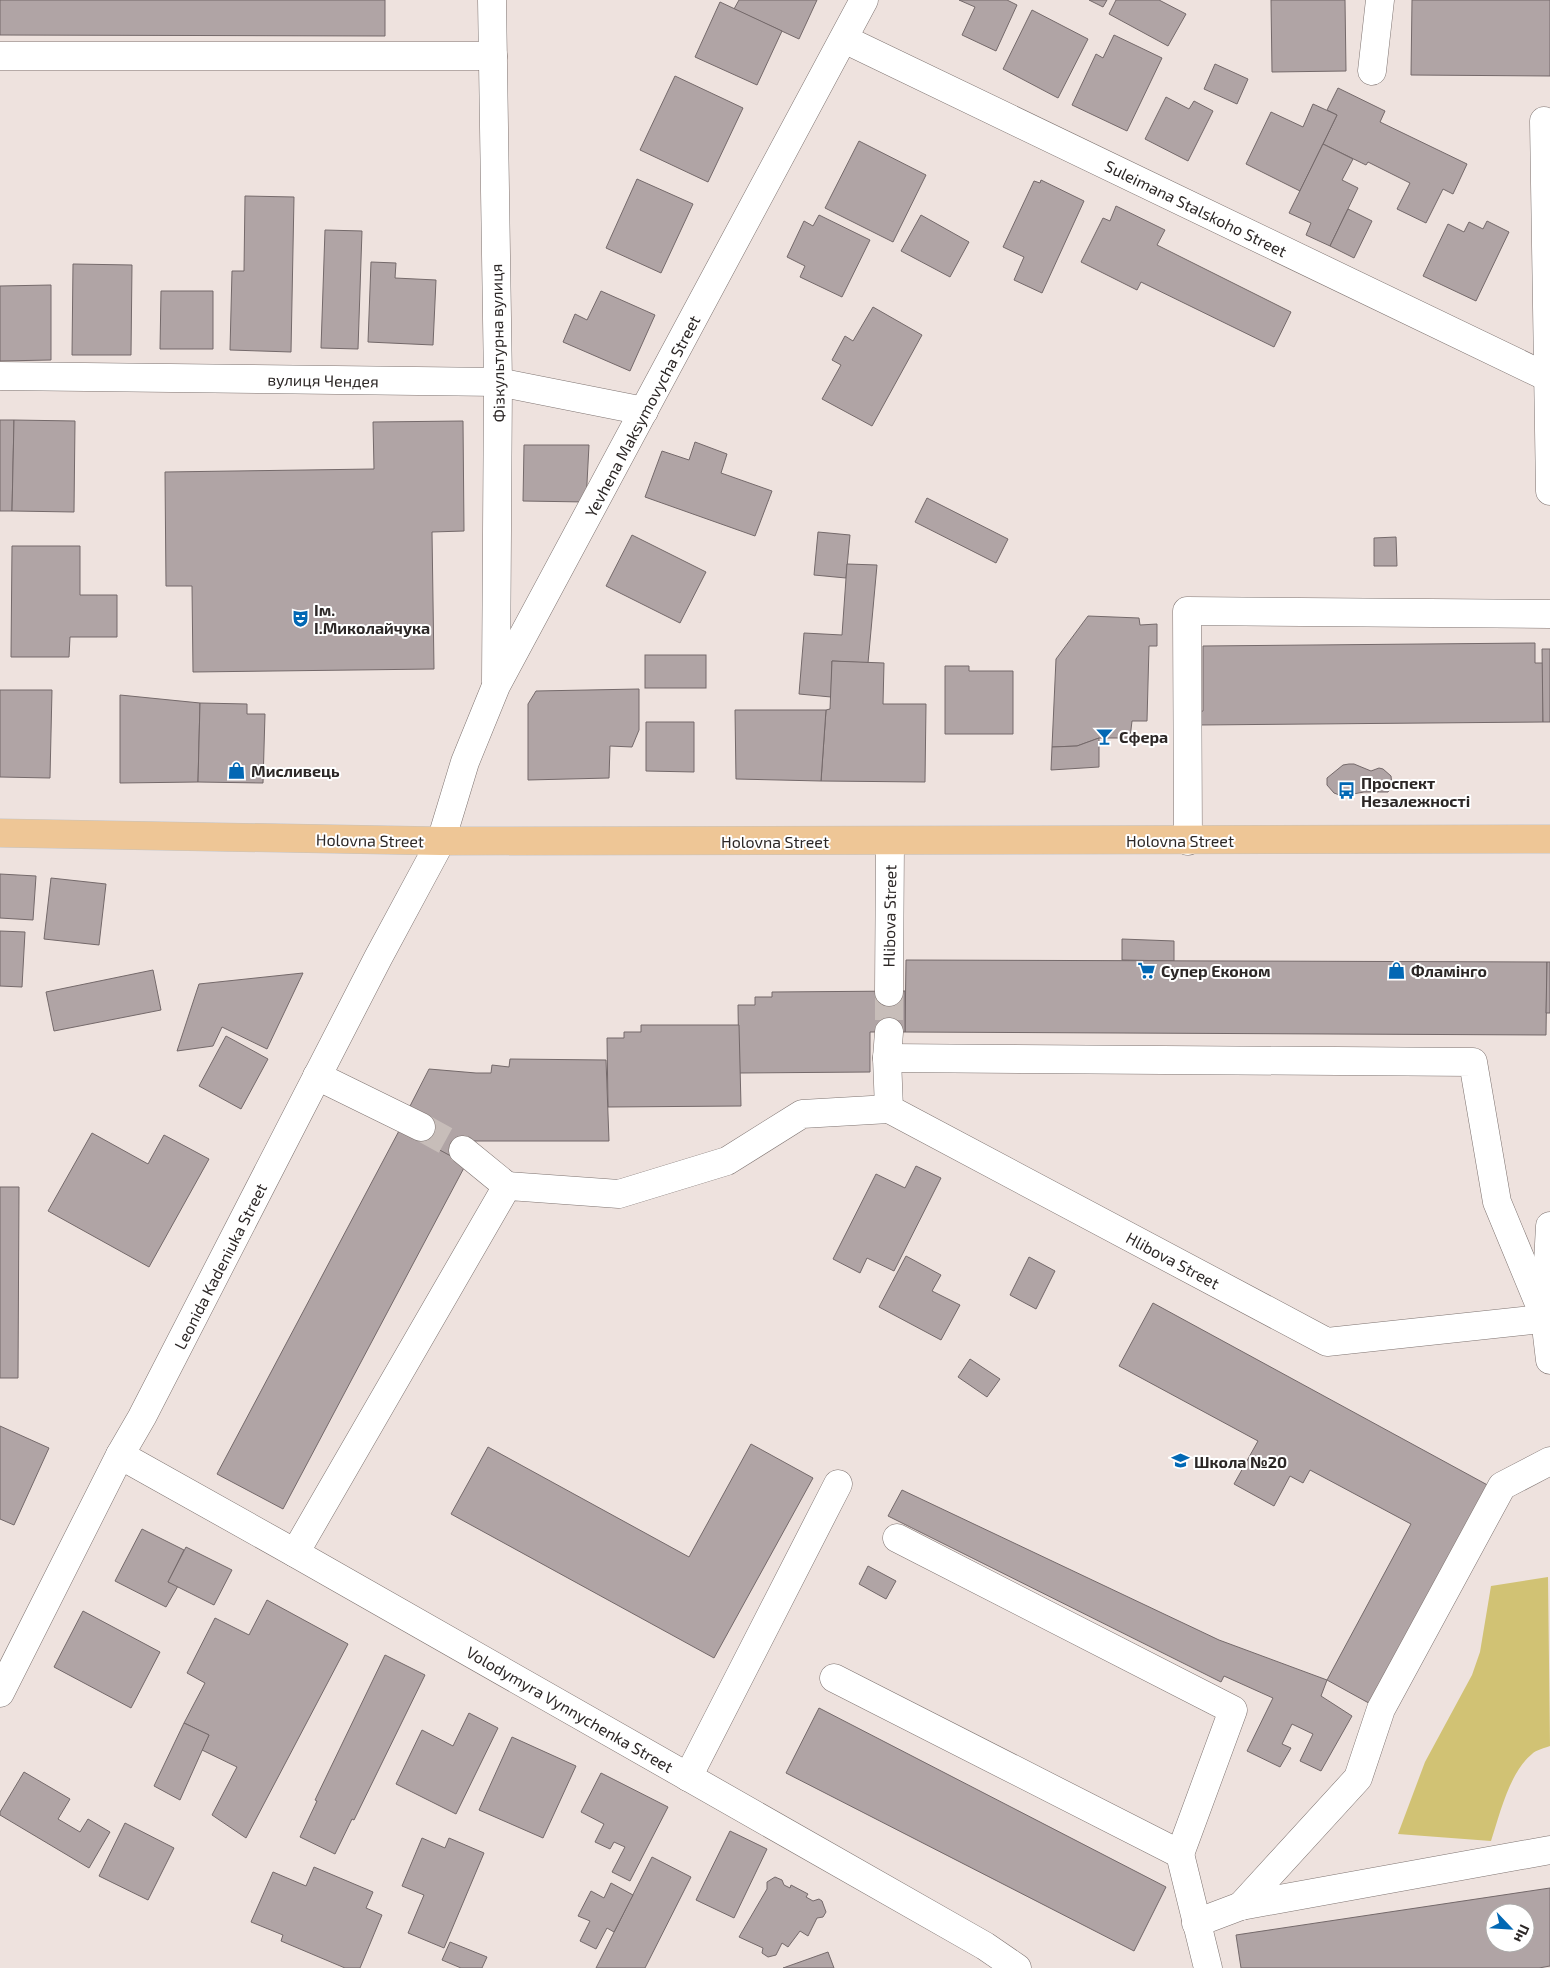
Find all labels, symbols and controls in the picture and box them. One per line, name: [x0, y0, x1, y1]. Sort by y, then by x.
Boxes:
street label: Suleimana Stalskoho Street: [1102, 156, 1290, 260]
street label: Фізкультурна вулиця: [486, 264, 509, 422]
street label: Yevhena Maksymovycha Street: [581, 312, 703, 520]
street label: вулиця Чендея: [267, 370, 379, 391]
place label: Ім. І.Миколайчука: [314, 600, 430, 637]
theatre icon: Ім. І.Миколайчука: [290, 608, 310, 628]
bar icon: Сфера: [1095, 726, 1115, 746]
place label: Сфера: [1119, 727, 1168, 746]
shop icon: Мисливець: [227, 760, 247, 780]
place label: Мисливець: [251, 761, 340, 780]
place label: Проспект Незалежності: [1361, 773, 1470, 810]
bus stop icon: Проспект Незалежності: [1337, 781, 1357, 801]
street label: Holovna Street: [316, 830, 424, 850]
street label: Holovna Street: [1126, 831, 1234, 850]
street label: Holovna Street: [721, 832, 829, 851]
street label: Hlibova Street: [879, 864, 899, 968]
supermarket icon: Супер Економ: [1137, 960, 1157, 980]
shop icon: Фламінго: [1387, 960, 1407, 980]
place label: Супер Економ: [1161, 961, 1271, 980]
place label: Фламінго: [1411, 961, 1487, 980]
street label: Leonida Kadeniuka Street: [170, 1180, 270, 1352]
street label: Hlibova Street: [1123, 1227, 1223, 1293]
school or university icon: Школа №20: [1170, 1451, 1190, 1471]
place label: Школа №20: [1194, 1452, 1287, 1471]
street label: Volodymyra Vynnychenka Street: [463, 1642, 677, 1776]
north arrow: [1485, 1903, 1535, 1953]
text: Пн: [1511, 1922, 1534, 1946]

